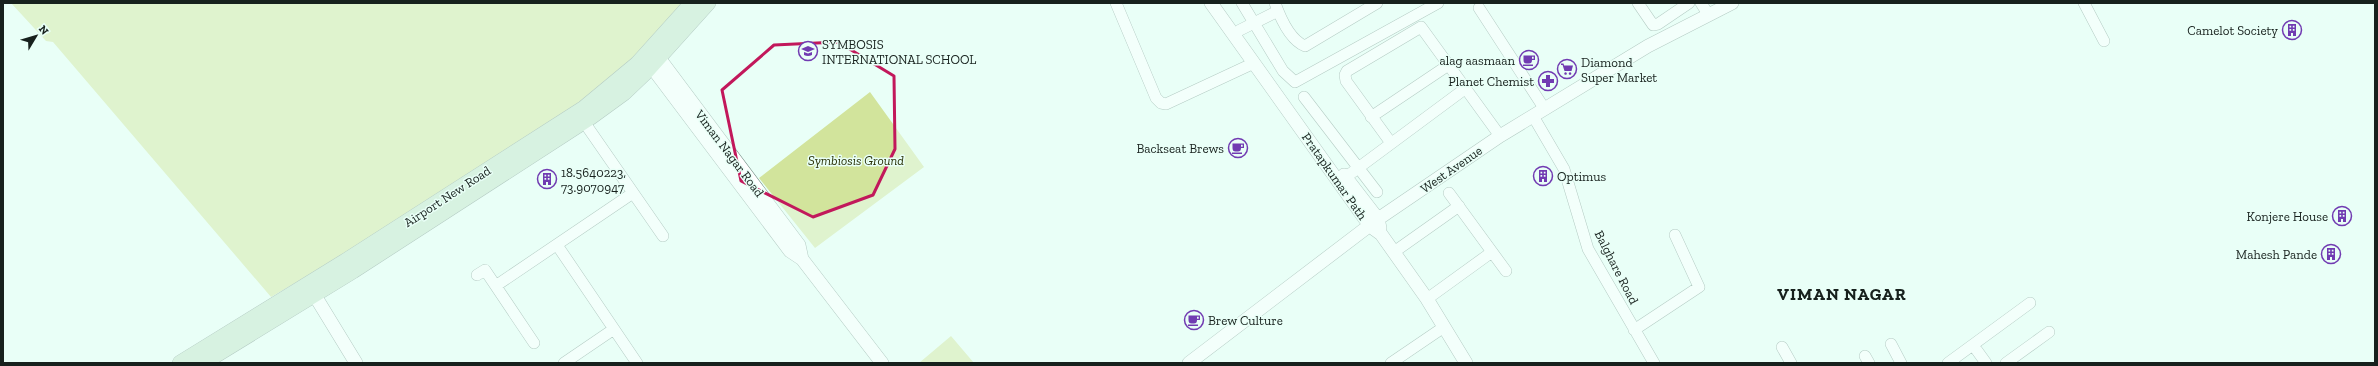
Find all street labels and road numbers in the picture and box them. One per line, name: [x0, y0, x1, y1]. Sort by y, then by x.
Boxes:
street label: Viman Nagar Road: [691, 106, 767, 200]
street label: Pratapkumar Path: [1299, 130, 1371, 223]
street label: West Avenue: [1418, 143, 1485, 196]
street label: Airport New Road: [401, 163, 493, 230]
street label: Balghare Road: [1592, 228, 1642, 307]

